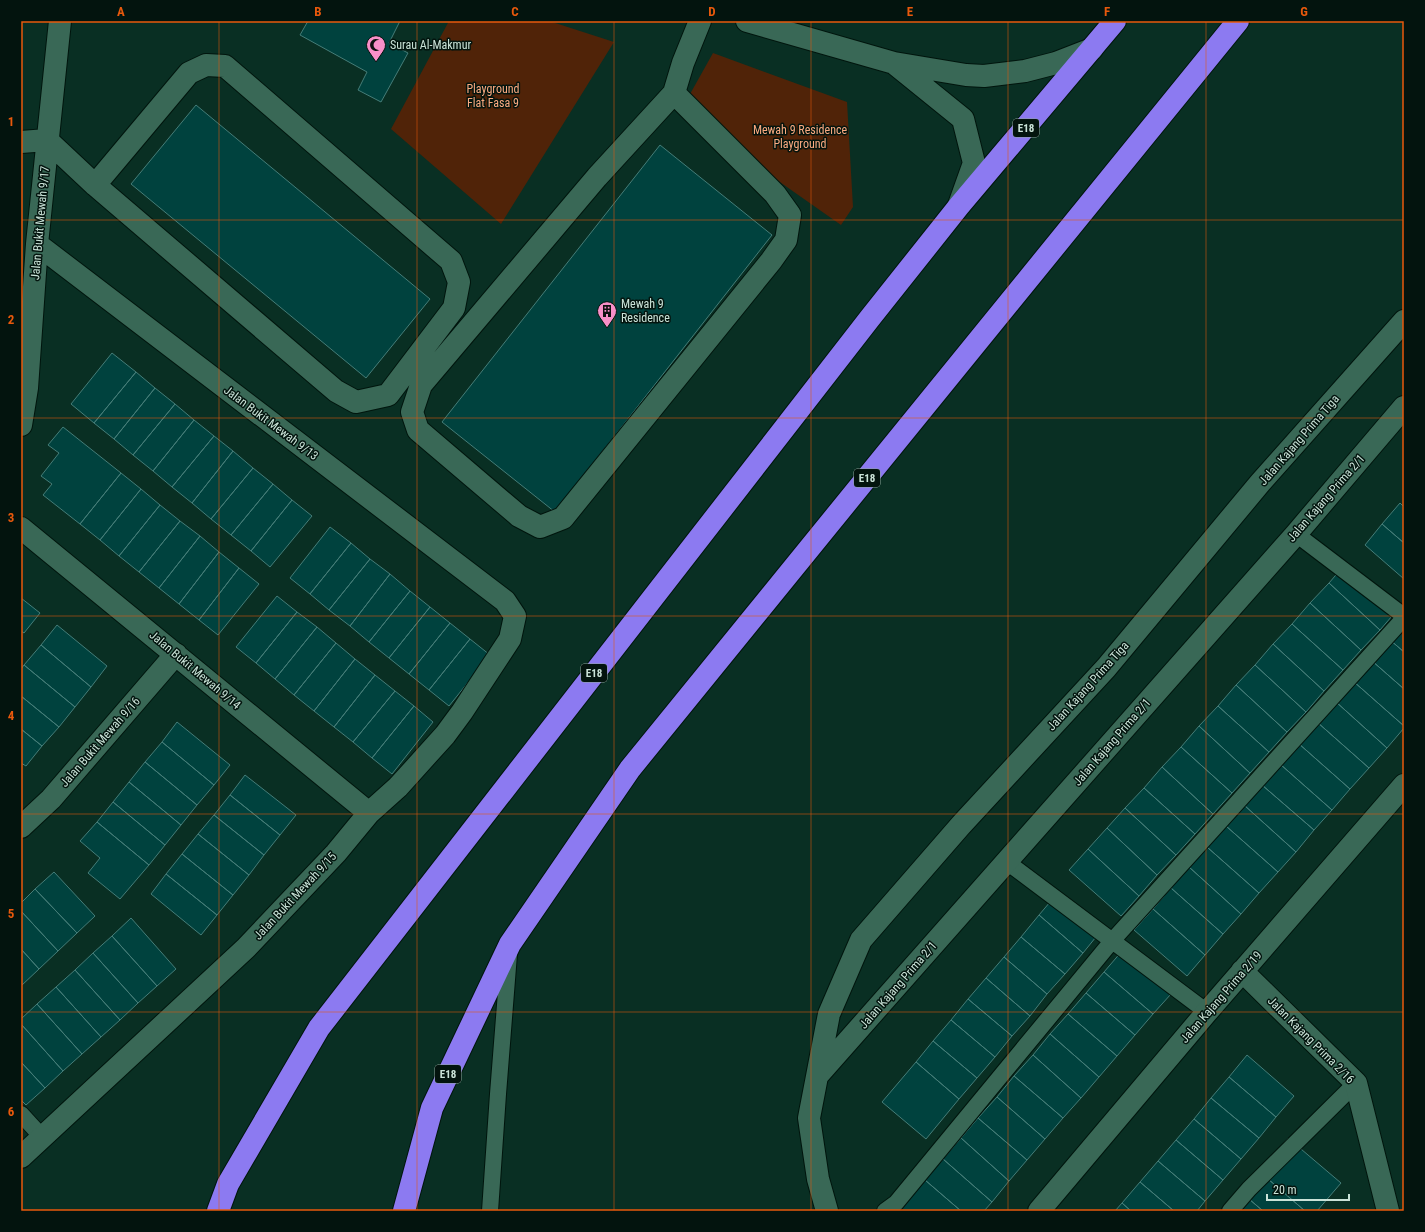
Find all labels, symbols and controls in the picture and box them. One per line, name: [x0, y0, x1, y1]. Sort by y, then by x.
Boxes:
text: A: [117, 4, 125, 19]
text: B: [314, 4, 322, 19]
text: C: [511, 4, 519, 19]
text: D: [708, 4, 716, 19]
text: E: [907, 4, 914, 19]
text: F: [1104, 4, 1110, 19]
text: G: [1300, 4, 1308, 19]
mosque icon: Surau Al-Makmur: [365, 34, 387, 62]
place label: Surau Al-Makmur: [390, 38, 471, 52]
park label: Playground Flat Fasa 9: [466, 82, 520, 110]
text: 1: [8, 114, 14, 129]
road number: E18: [1013, 119, 1039, 137]
park label: Mewah 9 Residence Playground: [753, 123, 847, 151]
street label: Jalan Bukit Mewah 9/17: [28, 165, 52, 281]
place label: Mewah 9 Residence: [621, 297, 670, 325]
building icon: Mewah 9 Residence: [596, 300, 618, 328]
text: 2: [8, 312, 15, 327]
street label: Jalan Bukit Mewah 9/13: [221, 383, 321, 463]
street label: Jalan Kajang Prima Tiga: [1256, 392, 1342, 488]
street label: Jalan Kajang Prima 2/1: [1284, 452, 1368, 544]
road number: E18: [854, 469, 880, 487]
text: 3: [8, 510, 14, 525]
street label: Jalan Bukit Mewah 9/14: [147, 628, 243, 712]
street label: Jalan Kajang Prima Tiga: [1044, 638, 1132, 733]
road number: E18: [581, 664, 607, 682]
street label: Jalan Bukit Mewah 9/16: [57, 694, 143, 790]
street label: Jalan Kajang Prima 2/1: [1070, 696, 1154, 788]
text: 4: [8, 708, 15, 723]
street label: Jalan Bukit Mewah 9/15: [251, 849, 339, 943]
text: 5: [8, 906, 15, 921]
street label: Jalan Kajang Prima 2/1: [856, 939, 940, 1031]
street label: Jalan Kajang Prima 2/19: [1177, 948, 1265, 1046]
street label: Jalan Kajang Prima 2/16: [1265, 994, 1357, 1086]
road number: E18: [435, 1065, 461, 1083]
text: 6: [8, 1104, 15, 1119]
scale bar: [1267, 1176, 1349, 1202]
text: 20 m: [1273, 1183, 1297, 1197]

